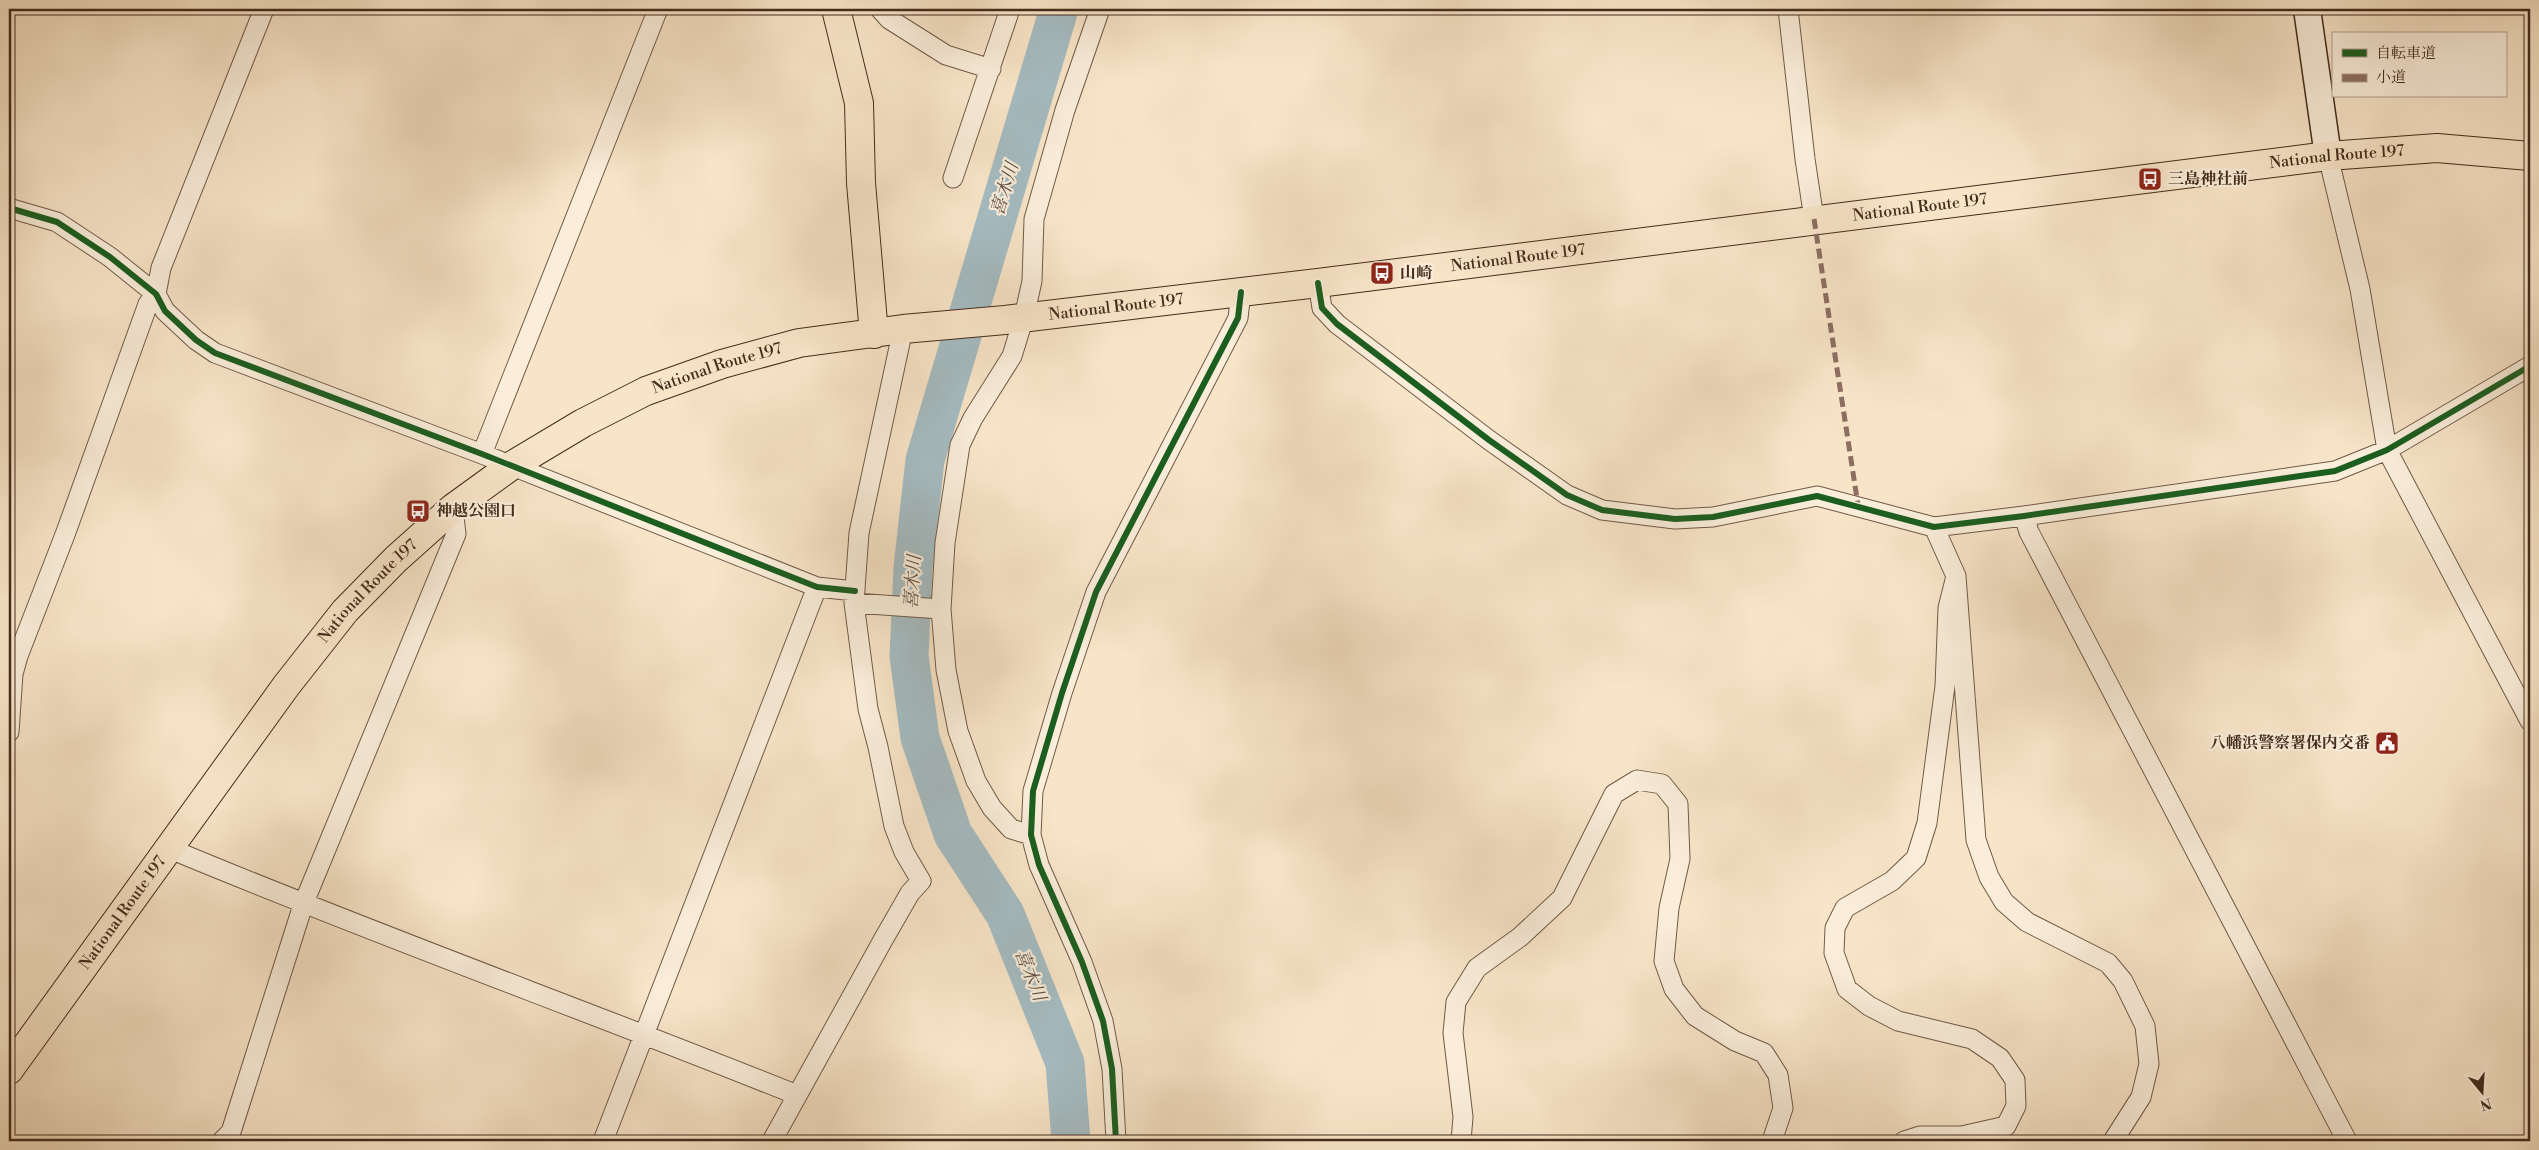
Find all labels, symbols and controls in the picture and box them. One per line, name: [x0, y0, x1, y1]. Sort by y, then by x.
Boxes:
legend: [2332, 32, 2506, 98]
text: 自転車道: [2376, 44, 2436, 63]
text: 小道: [2376, 68, 2406, 87]
street label: National Route 197: [2268, 140, 2405, 173]
water label: 喜木川: [986, 158, 1024, 218]
bus stop icon: 三島神社前: [2137, 166, 2163, 192]
place label: 三島神社前: [2168, 169, 2248, 189]
street label: National Route 197: [1851, 189, 1988, 226]
street label: National Route 197: [1450, 239, 1587, 276]
bus stop icon: 山崎: [1369, 260, 1395, 286]
place label: 山崎: [1400, 263, 1433, 283]
street label: National Route 197: [1048, 289, 1185, 325]
street label: National Route 197: [649, 338, 784, 398]
bus stop icon: 神越公園口: [405, 498, 431, 524]
place label: 神越公園口: [436, 501, 516, 521]
street label: National Route 197: [314, 535, 421, 647]
water label: 喜木川: [900, 552, 926, 610]
public building icon: 八幡浜警察署保内交番: [2374, 730, 2400, 756]
place label: 八幡浜警察署保内交番: [2210, 733, 2370, 753]
street label: National Route 197: [75, 852, 170, 973]
water label: 喜木川: [1009, 946, 1052, 1006]
north arrow: [2456, 1068, 2506, 1118]
text: N: [2478, 1093, 2494, 1114]

